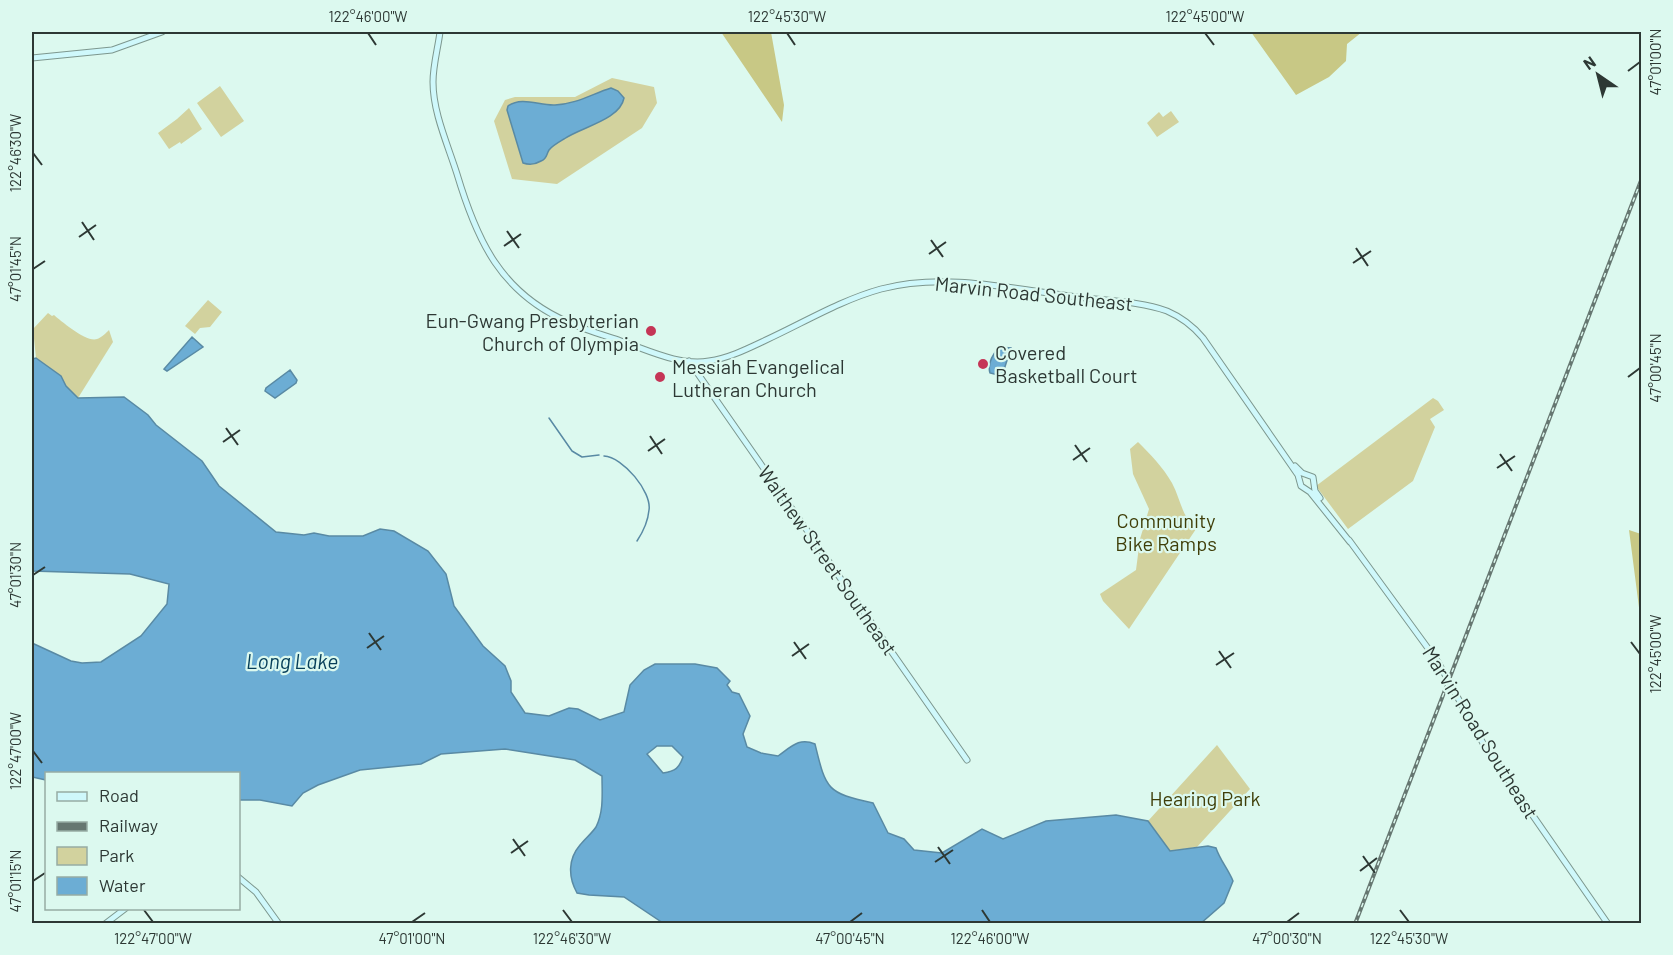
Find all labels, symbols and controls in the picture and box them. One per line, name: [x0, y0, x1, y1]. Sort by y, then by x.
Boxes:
text: 122°46'00"W: [328, 7, 408, 25]
text: 122°45'30"W: [748, 7, 826, 25]
text: 122°45'00"W: [1165, 7, 1245, 25]
text: 47°01'00"N: [1646, 29, 1664, 95]
north arrow: [1568, 45, 1628, 105]
text: N: [1579, 51, 1599, 73]
text: 122°46'30"W: [6, 114, 24, 192]
text: 47°01'45"N: [6, 236, 24, 302]
street label: Marvin Road Southeast: [934, 271, 1134, 315]
place label: Eun-Gwang Presbyterian Church of Olympia: [425, 308, 639, 355]
marker: Eun-Gwang Presbyterian Church of Olympia: [644, 324, 658, 338]
text: 47°00'45"N: [1646, 333, 1664, 403]
place label: Covered Basketball Court: [995, 340, 1138, 387]
place label: Messiah Evangelical Lutheran Church: [672, 354, 844, 401]
marker: Covered Basketball Court: [976, 357, 990, 371]
marker: Messiah Evangelical Lutheran Church: [653, 370, 667, 384]
street label: Walthew Street Southeast: [753, 461, 903, 659]
park label: Community Bike Ramps: [1115, 508, 1217, 555]
text: 47°01'30"N: [6, 542, 24, 608]
text: 122°45'00"W: [1646, 614, 1664, 694]
street label: Marvin Road Southeast: [1418, 641, 1544, 823]
water label: Long Lake: [246, 648, 338, 673]
text: 122°47'00"W: [6, 712, 24, 790]
legend: [45, 772, 240, 910]
text: Road: [99, 784, 139, 806]
park label: Hearing Park: [1149, 786, 1261, 810]
text: Railway: [99, 814, 158, 836]
text: Park: [99, 844, 134, 866]
text: 47°01'15"N: [6, 850, 24, 912]
text: Water: [99, 874, 146, 896]
text: 122°47'00"W: [114, 929, 192, 947]
text: 47°01'00"N: [379, 929, 445, 947]
text: 122°46'30"W: [533, 929, 611, 947]
text: 47°00'45"N: [815, 929, 885, 947]
text: 122°46'00"W: [950, 929, 1030, 947]
text: 47°00'30"N: [1252, 929, 1322, 947]
text: 122°45'30"W: [1370, 929, 1448, 947]

